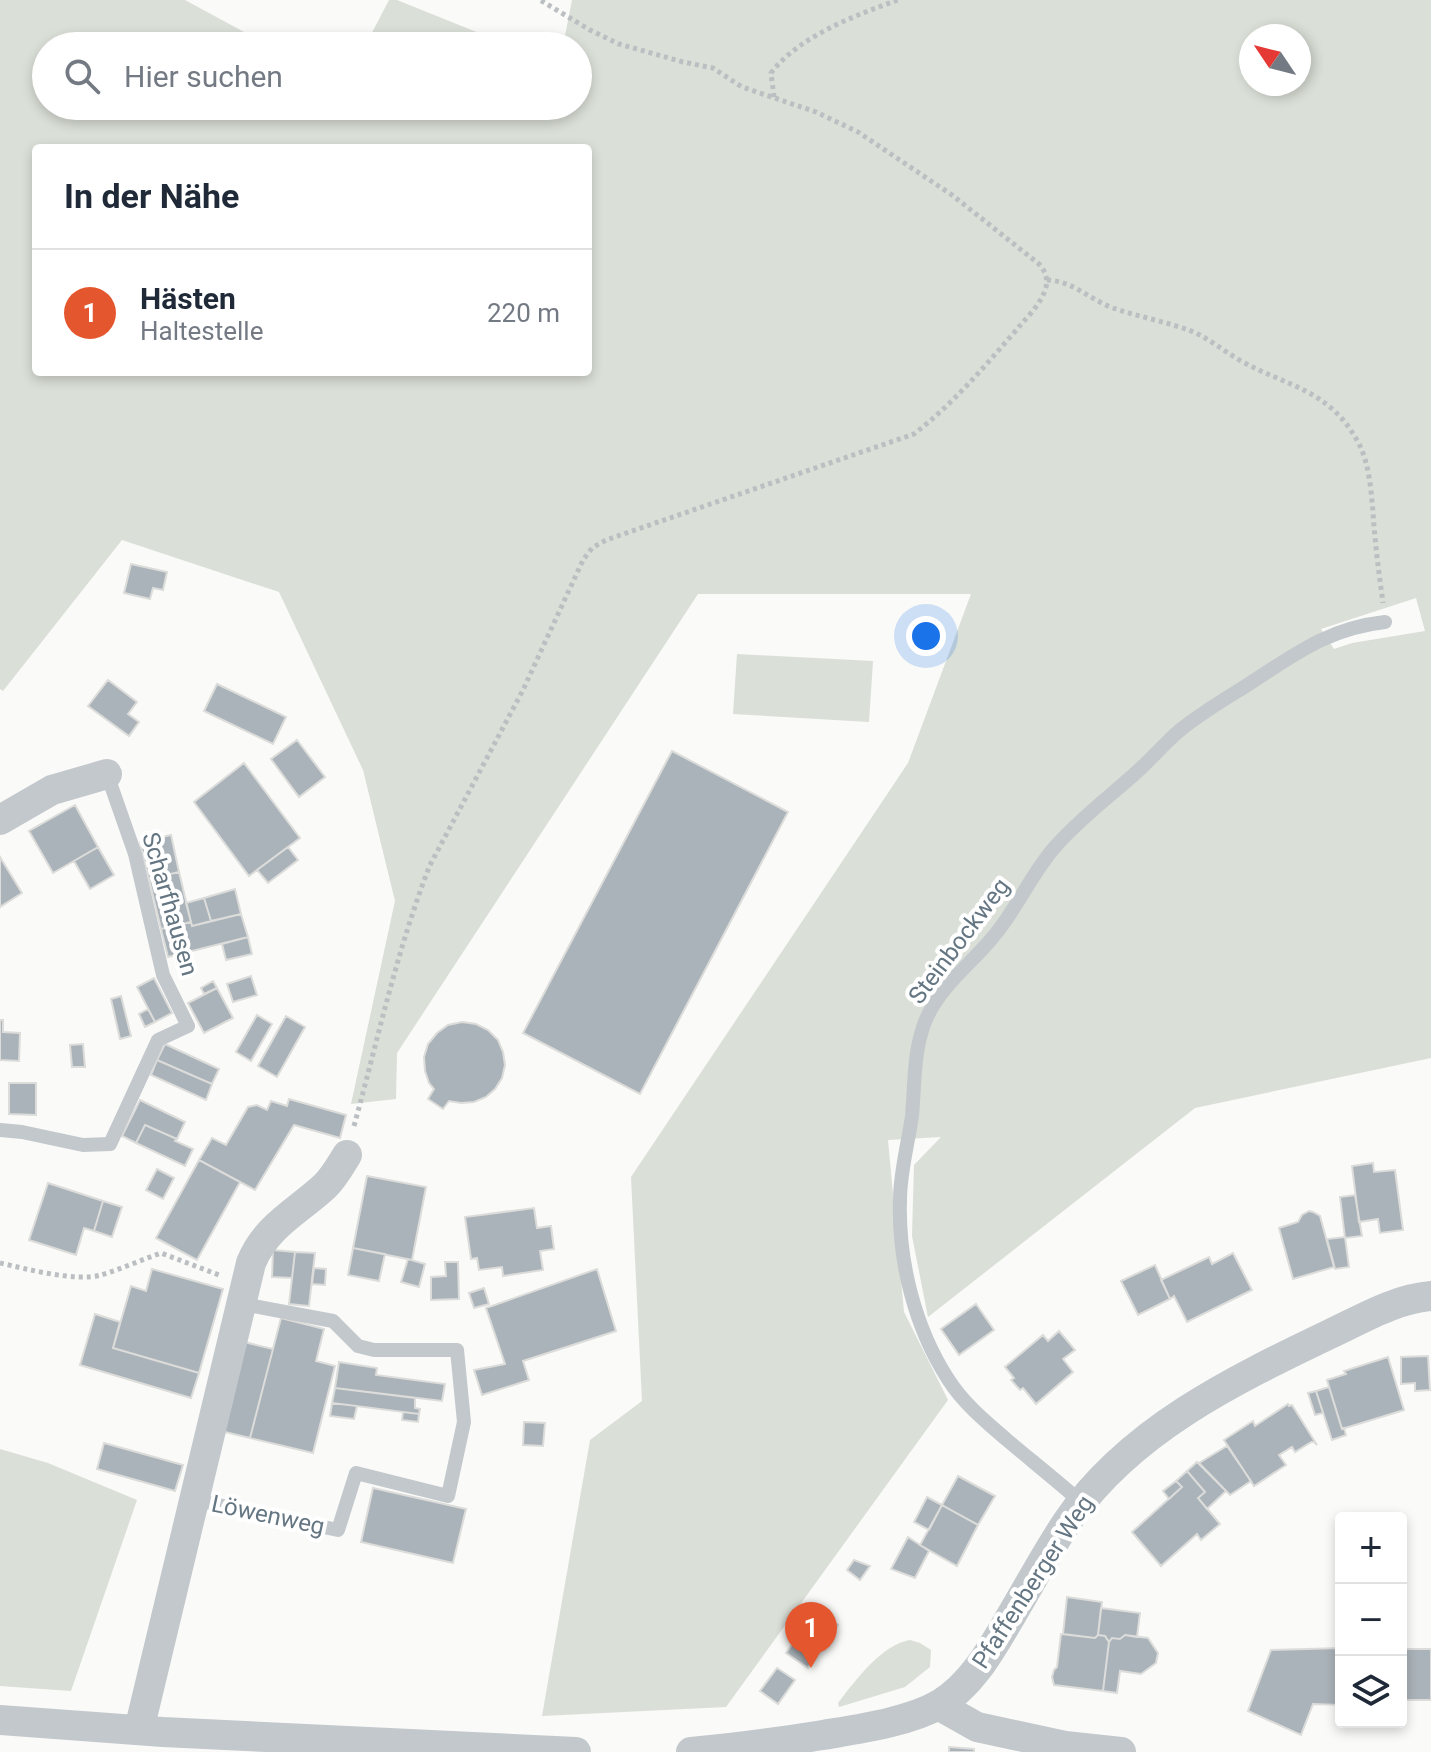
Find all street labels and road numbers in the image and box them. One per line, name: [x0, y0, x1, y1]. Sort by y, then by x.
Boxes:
street label: Scharfhausen: [136, 829, 204, 979]
street label: Steinbockweg: [903, 873, 1015, 1009]
street label: Löwenweg: [209, 1489, 327, 1541]
street label: Pfaffenberger Weg: [967, 1490, 1099, 1674]

